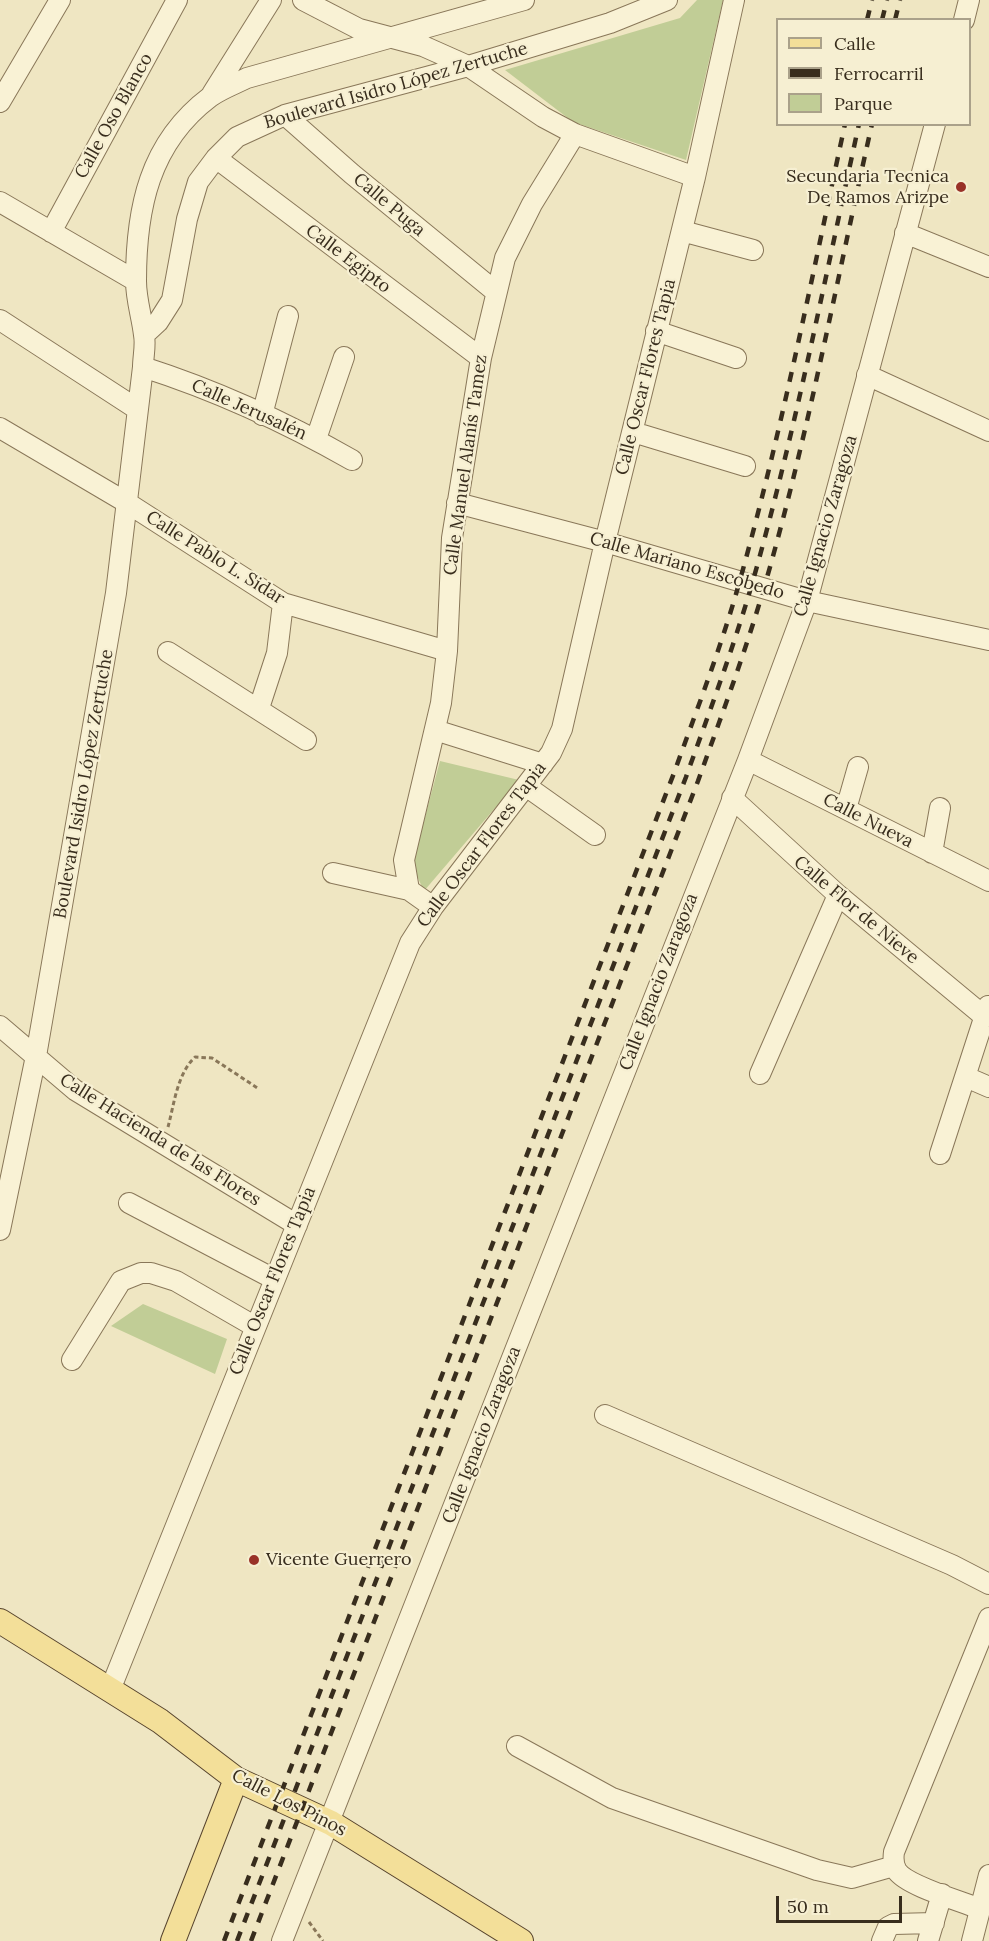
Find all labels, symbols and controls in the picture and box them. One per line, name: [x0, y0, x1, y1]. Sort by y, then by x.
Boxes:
legend: [776, 18, 971, 126]
text: Calle: [834, 32, 875, 55]
street label: Boulevard Isidro López Zertuche: [262, 38, 530, 134]
street label: Calle Oso Blanco: [71, 49, 157, 183]
text: Ferrocarril: [834, 62, 924, 85]
text: Parque: [834, 92, 893, 115]
place label: Secundaria Tecnica De Ramos Arizpe: [786, 166, 949, 208]
street label: Calle Puga: [349, 169, 429, 241]
marker: Secundaria Tecnica De Ramos Arizpe: [954, 180, 968, 194]
street label: Calle Egipto: [301, 220, 395, 298]
street label: Calle Oscar Flores Tapia: [611, 277, 681, 477]
street label: Calle Manuel Alanís Tamez: [440, 353, 492, 577]
street label: Calle Jerusalén: [188, 375, 310, 445]
street label: Calle Ignacio Zaragoza: [790, 433, 862, 619]
street label: Calle Pablo L. Sidar: [142, 507, 288, 609]
street label: Calle Mariano Escobedo: [587, 528, 787, 604]
street label: Boulevard Isidro López Zertuche: [50, 648, 118, 920]
street label: Calle Oscar Flores Tapia: [413, 758, 551, 932]
street label: Calle Nueva: [819, 789, 917, 853]
street label: Calle Flor de Nieve: [789, 851, 923, 969]
street label: Calle Ignacio Zaragoza: [615, 890, 703, 1074]
street label: Calle Hacienda de las Flores: [55, 1069, 265, 1211]
street label: Calle Oscar Flores Tapia: [225, 1184, 321, 1378]
street label: Calle Ignacio Zaragoza: [438, 1343, 526, 1527]
place label: Vicente Guerrero: [266, 1549, 412, 1571]
marker: Vicente Guerrero: [247, 1553, 261, 1567]
street label: Calle Los Pinos: [228, 1765, 350, 1841]
scale bar: [779, 1884, 905, 1922]
text: 50 m: [787, 1895, 829, 1918]

